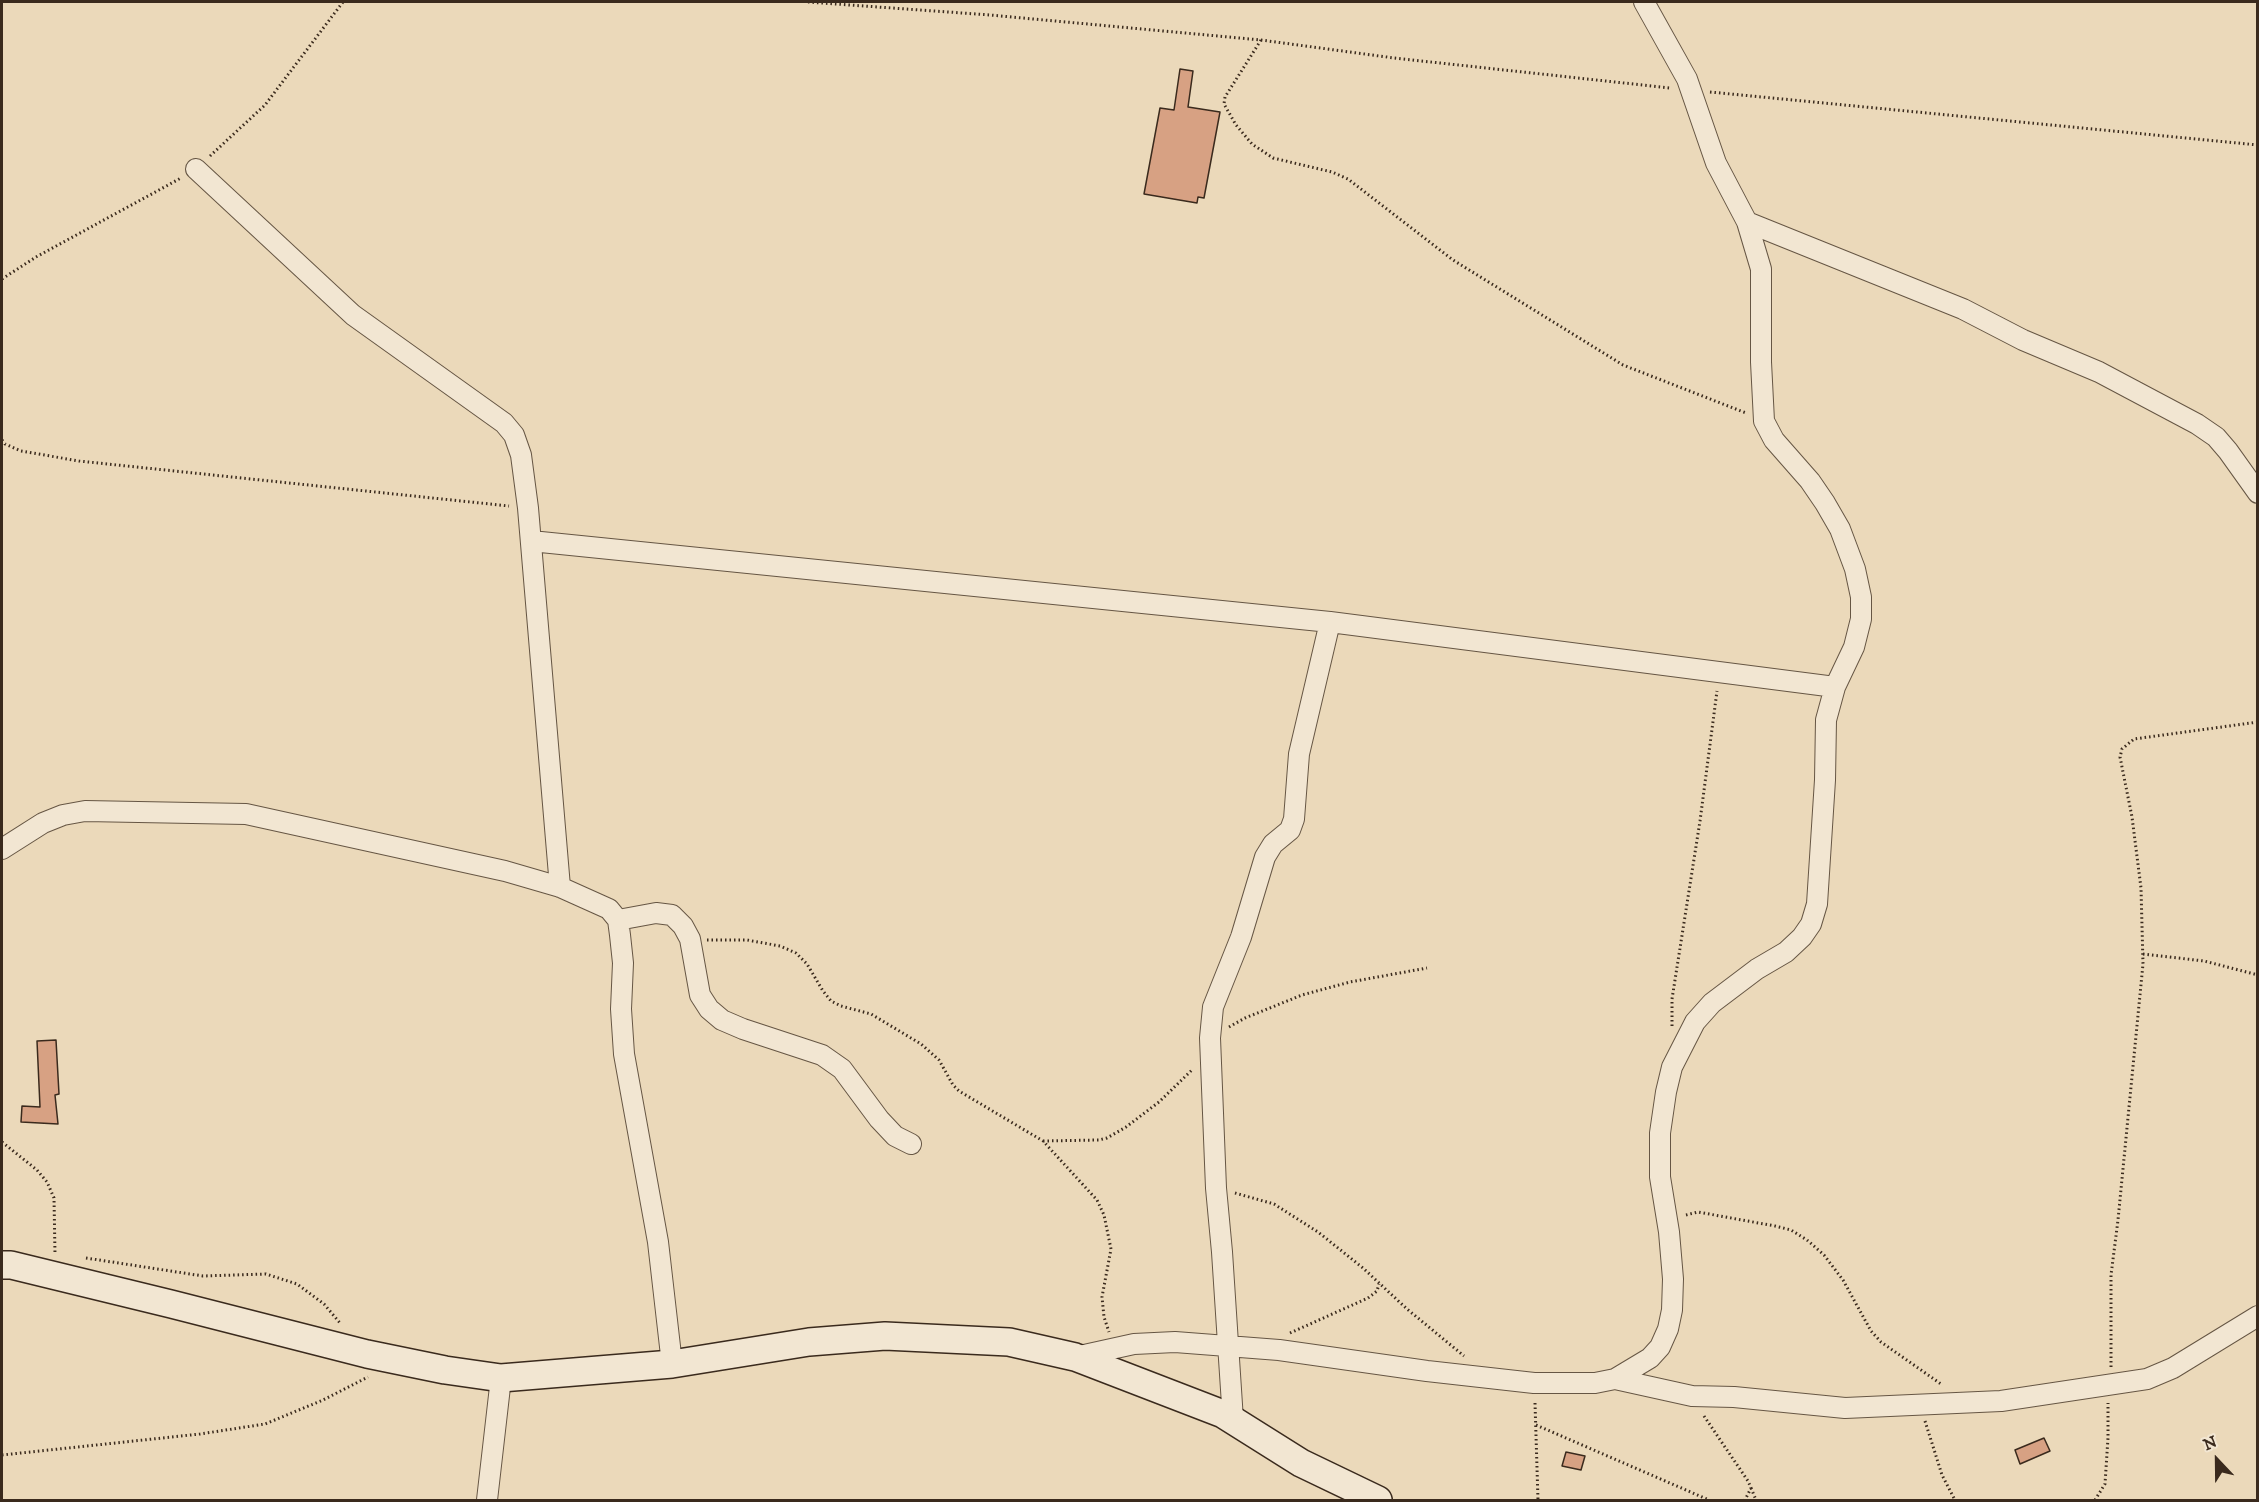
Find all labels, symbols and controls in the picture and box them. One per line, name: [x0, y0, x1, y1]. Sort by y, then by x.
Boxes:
north arrow: [2187, 1430, 2247, 1490]
text: N: [2200, 1432, 2220, 1455]

